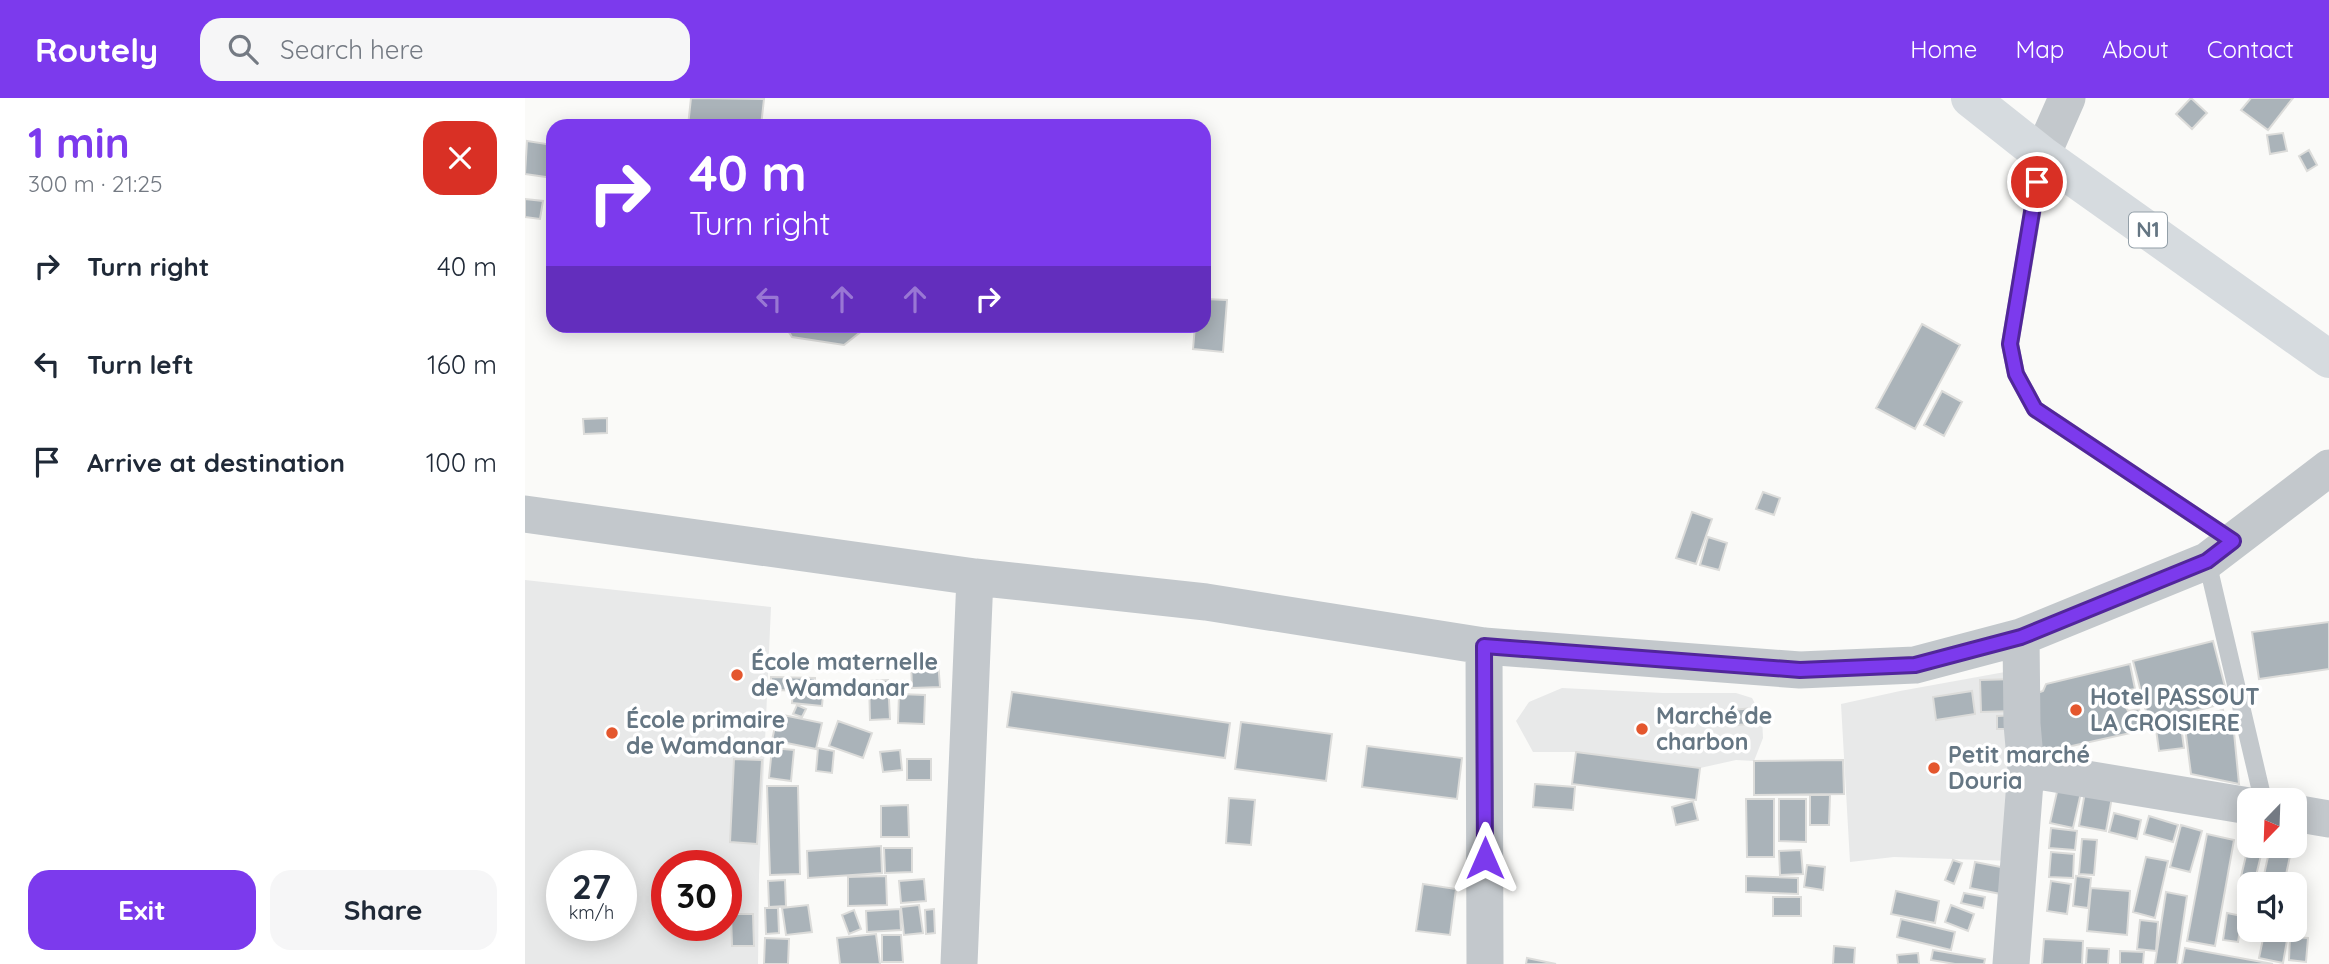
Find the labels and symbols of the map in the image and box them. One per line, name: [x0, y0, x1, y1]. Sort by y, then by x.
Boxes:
pin: [2007, 152, 2067, 212]
road number: N1: [2129, 212, 2167, 248]
place label: École maternelle de Wamdanar: [751, 647, 938, 702]
marker: École maternelle de Wamdanar: [729, 667, 745, 683]
place label: Hotel PASSOUT LA CROISIERE: [2090, 682, 2260, 737]
place label: Marché de charbon: [1656, 701, 1772, 756]
marker: Hotel PASSOUT LA CROISIERE: [2068, 702, 2084, 718]
place label: École primaire de Wamdanar: [626, 705, 785, 760]
marker: Marché de charbon: [1634, 721, 1650, 737]
marker: École primaire de Wamdanar: [604, 725, 620, 741]
place label: Petit marché Douria: [1948, 740, 2090, 795]
marker: Petit marché Douria: [1926, 760, 1942, 776]
north arrow: [2237, 788, 2307, 858]
position arrow: [1448, 821, 1522, 895]
speed limit sign: 30: [651, 850, 742, 941]

